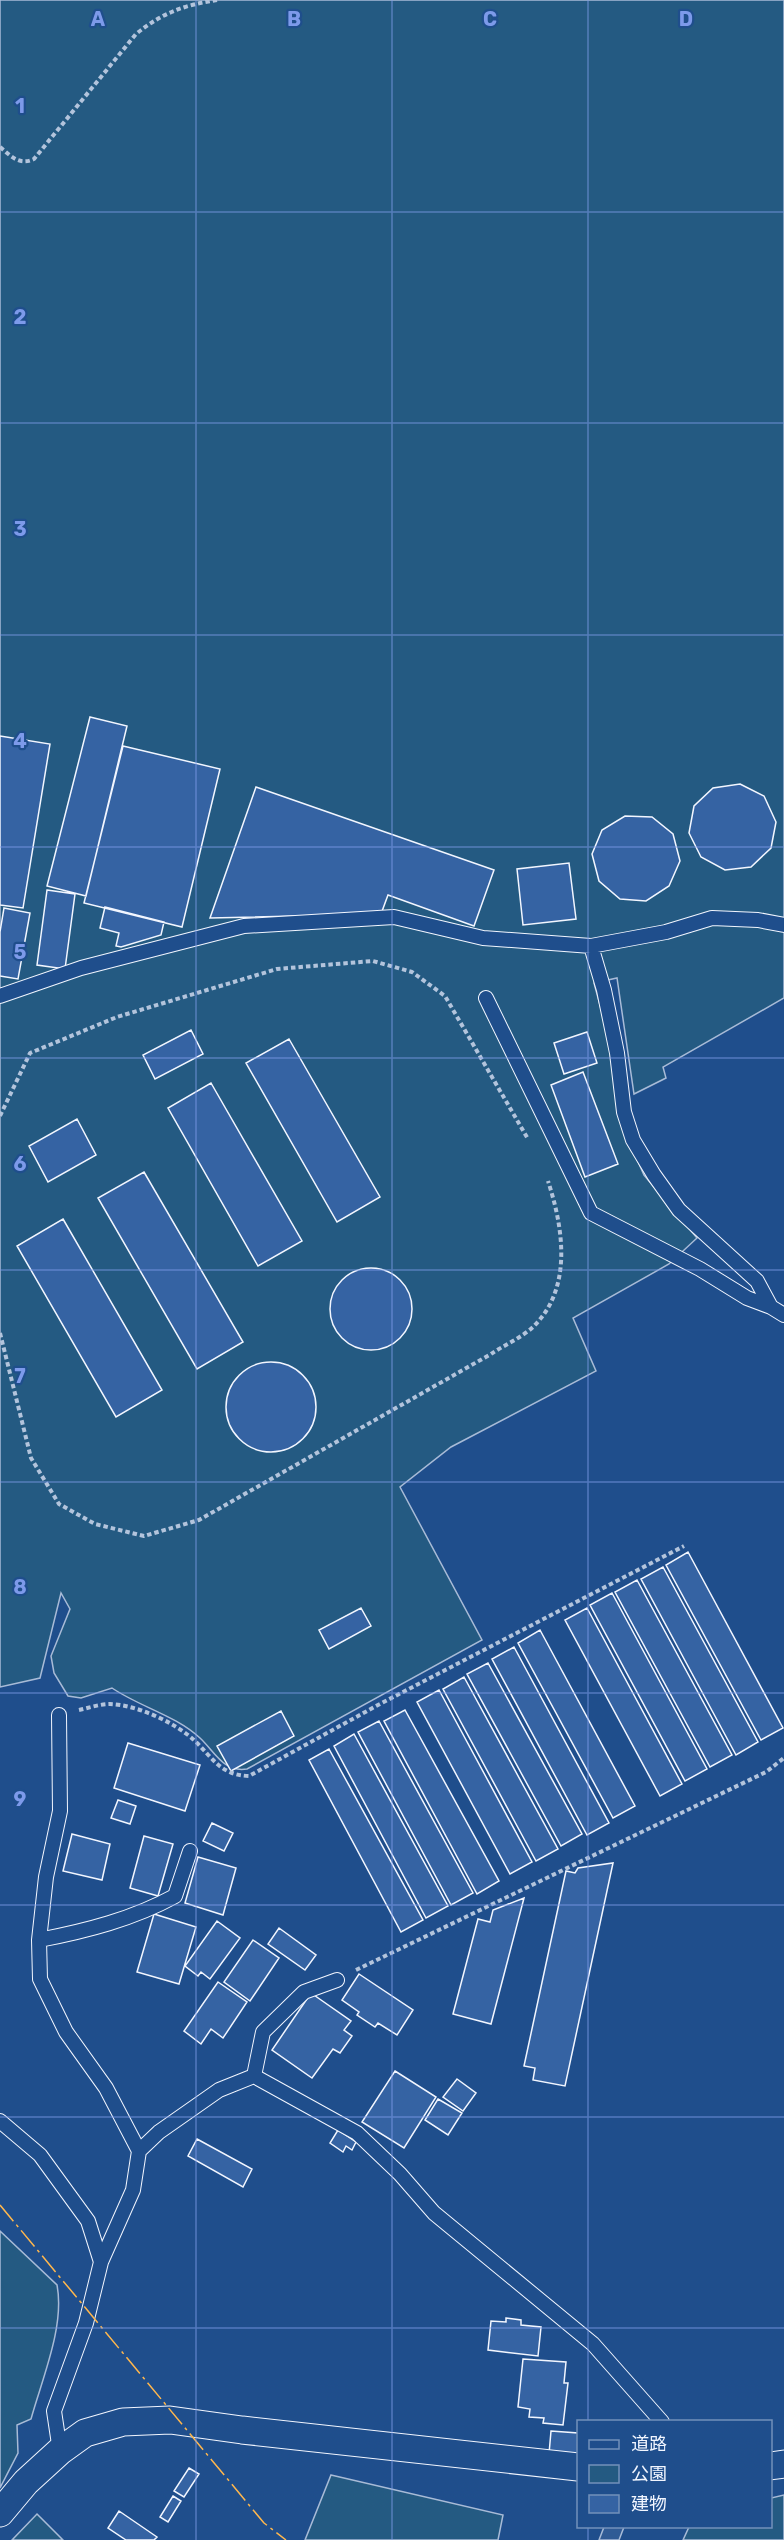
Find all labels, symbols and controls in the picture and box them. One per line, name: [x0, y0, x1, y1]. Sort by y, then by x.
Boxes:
text: A: [91, 7, 106, 31]
text: B: [287, 7, 301, 31]
text: C: [483, 7, 497, 31]
text: D: [679, 7, 693, 31]
text: 1: [15, 94, 25, 118]
text: 2: [14, 305, 27, 329]
text: 3: [13, 517, 27, 541]
text: 4: [13, 729, 27, 753]
text: 5: [14, 940, 27, 964]
text: 6: [13, 1152, 27, 1176]
text: 7: [14, 1364, 26, 1388]
text: 8: [13, 1575, 27, 1599]
text: 9: [14, 1787, 27, 1811]
legend: [577, 2420, 772, 2528]
text: 道路: [631, 2433, 667, 2455]
text: 公園: [631, 2463, 667, 2485]
text: 建物: [631, 2493, 667, 2515]

